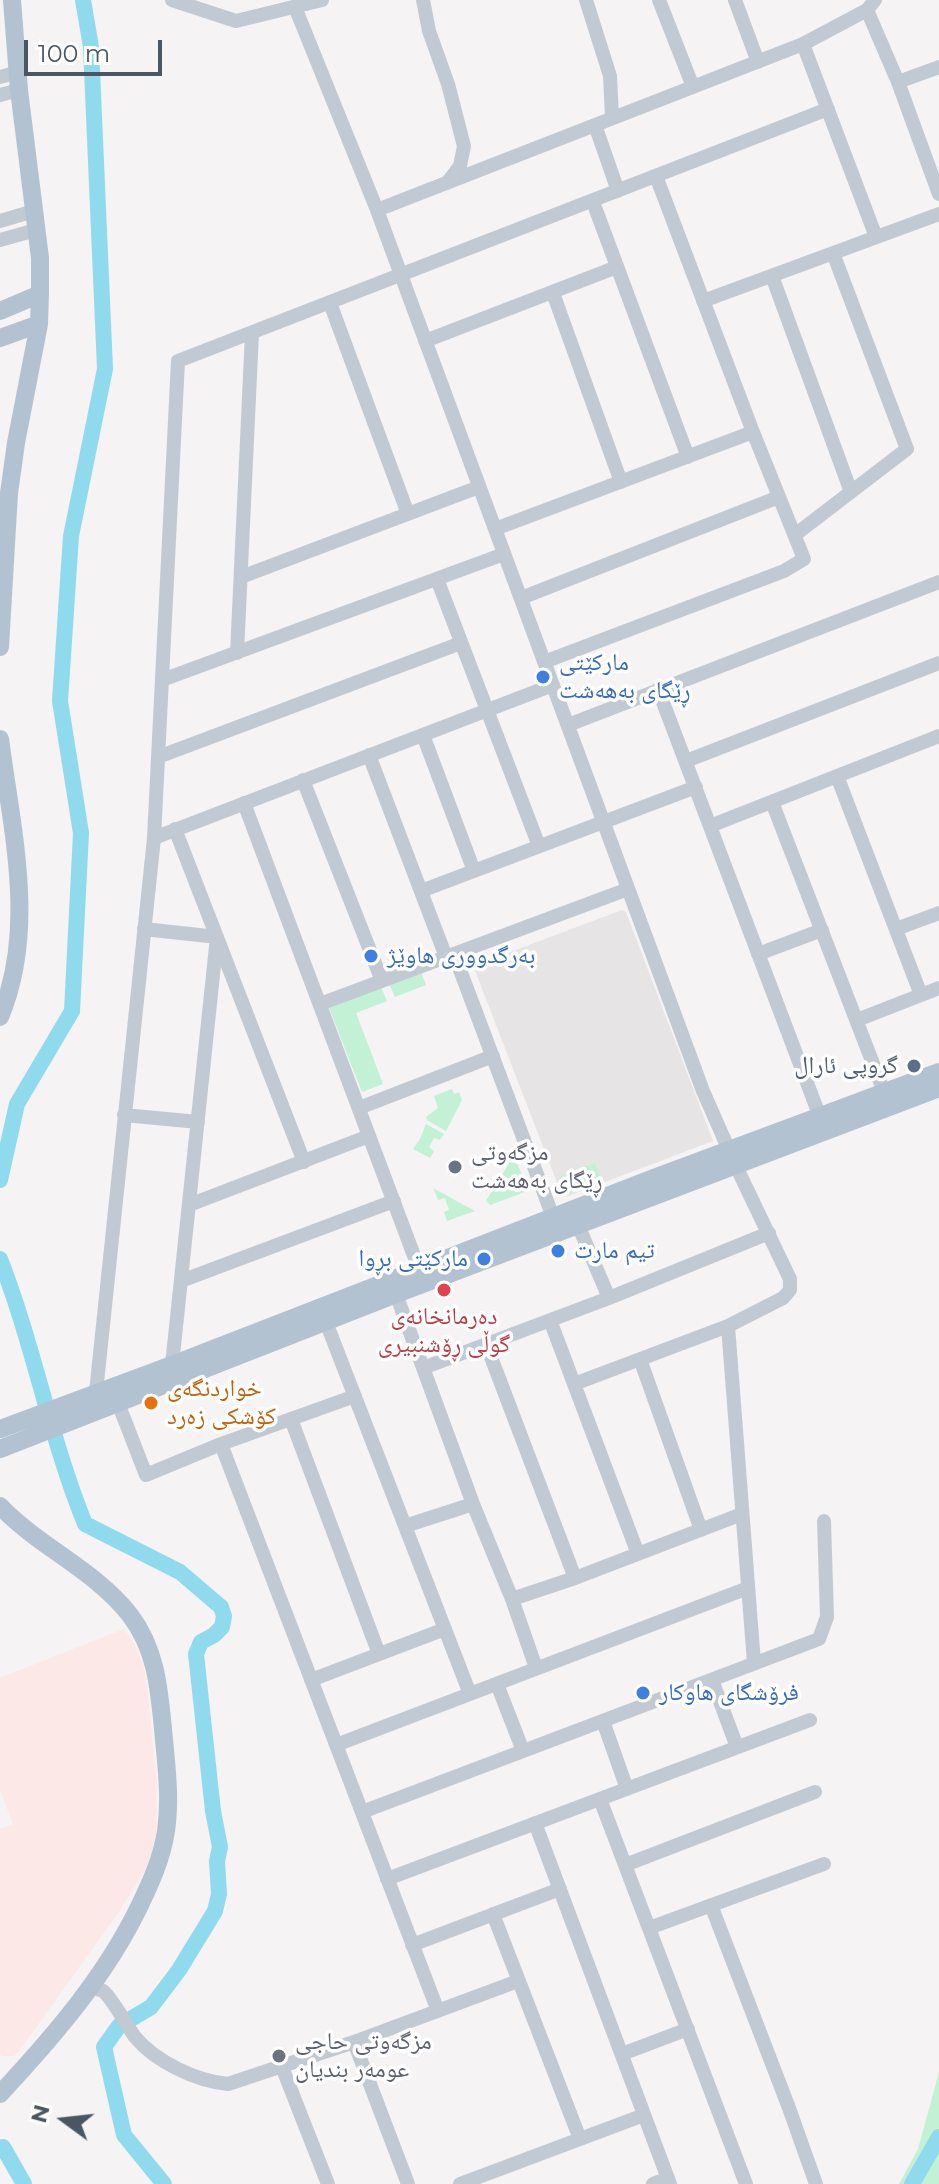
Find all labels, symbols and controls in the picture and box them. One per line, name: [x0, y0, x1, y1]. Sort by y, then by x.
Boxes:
scale bar: [28, 24, 166, 74]
text: 100 m: [38, 39, 110, 68]
place label: مارکێتی ڕێگای بەهەشت: [559, 649, 691, 705]
marker: مارکێتی ڕێگای بەهەشت: [534, 668, 552, 686]
place label: بەرگدووری هاوێژ: [387, 942, 535, 970]
marker: بەرگدووری هاوێژ: [362, 947, 380, 965]
place label: گروپی ئارال: [794, 1052, 898, 1080]
marker: گروپی ئارال: [905, 1057, 923, 1075]
place label: مزگەوتی ڕێگای بەھەشت: [471, 1139, 603, 1195]
marker: مزگەوتی ڕێگای بەھەشت: [446, 1158, 464, 1176]
place label: تیم مارت: [574, 1237, 655, 1265]
marker: تیم مارت: [549, 1242, 567, 1260]
place label: مارکێتی بڕوا: [358, 1245, 468, 1273]
marker: مارکێتی بڕوا: [475, 1250, 493, 1268]
marker: دەرمانخانەی گوڵی ڕۆشنبیری: [435, 1281, 453, 1299]
place label: دەرمانخانەی گوڵی ڕۆشنبیری: [378, 1303, 510, 1359]
place label: خواردنگەی کۆشکی زەرد: [167, 1375, 276, 1431]
marker: خواردنگەی کۆشکی زەرد: [142, 1394, 160, 1412]
place label: فرۆشگای ھاوکار: [659, 1679, 799, 1707]
marker: فرۆشگای ھاوکار: [634, 1684, 652, 1702]
place label: مزگەوتی حاجی عومەر بندیان: [295, 2028, 432, 2084]
marker: مزگەوتی حاجی عومەر بندیان: [270, 2047, 288, 2065]
north arrow: [24, 2080, 104, 2160]
text: N: [25, 2102, 56, 2126]

